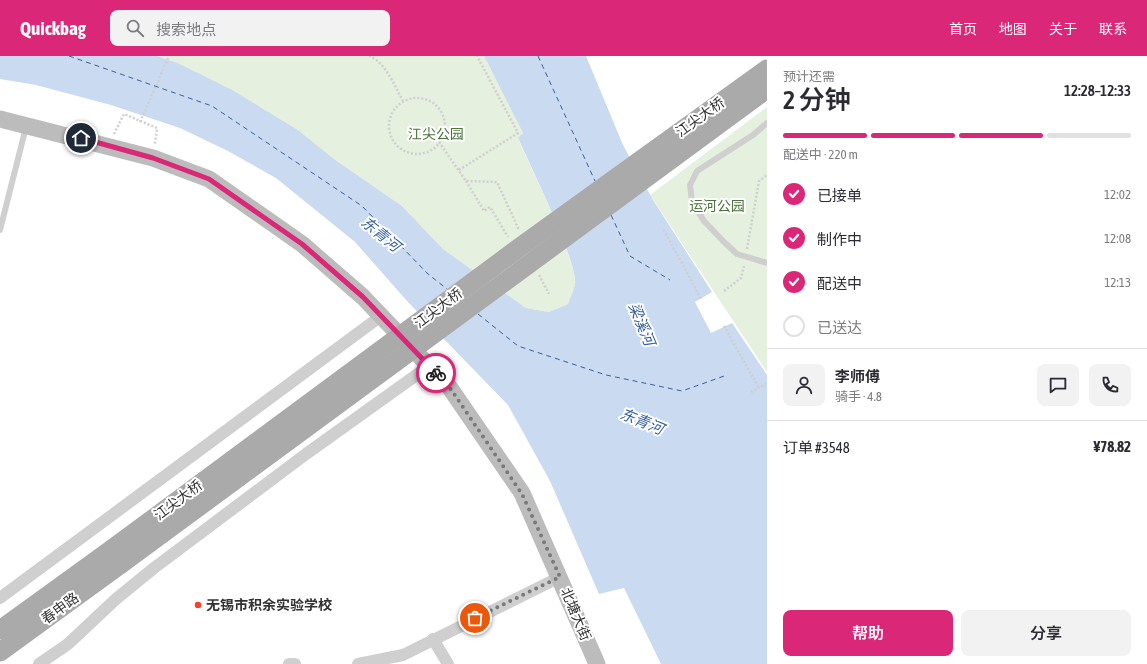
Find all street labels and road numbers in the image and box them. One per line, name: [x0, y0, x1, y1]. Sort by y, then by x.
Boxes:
street label: 江尖大桥: [673, 94, 727, 140]
street label: 江尖大桥: [411, 285, 465, 331]
street label: 江尖大桥: [151, 477, 205, 523]
street label: 北塘大街: [558, 585, 594, 643]
street label: 春申路: [38, 589, 82, 627]

